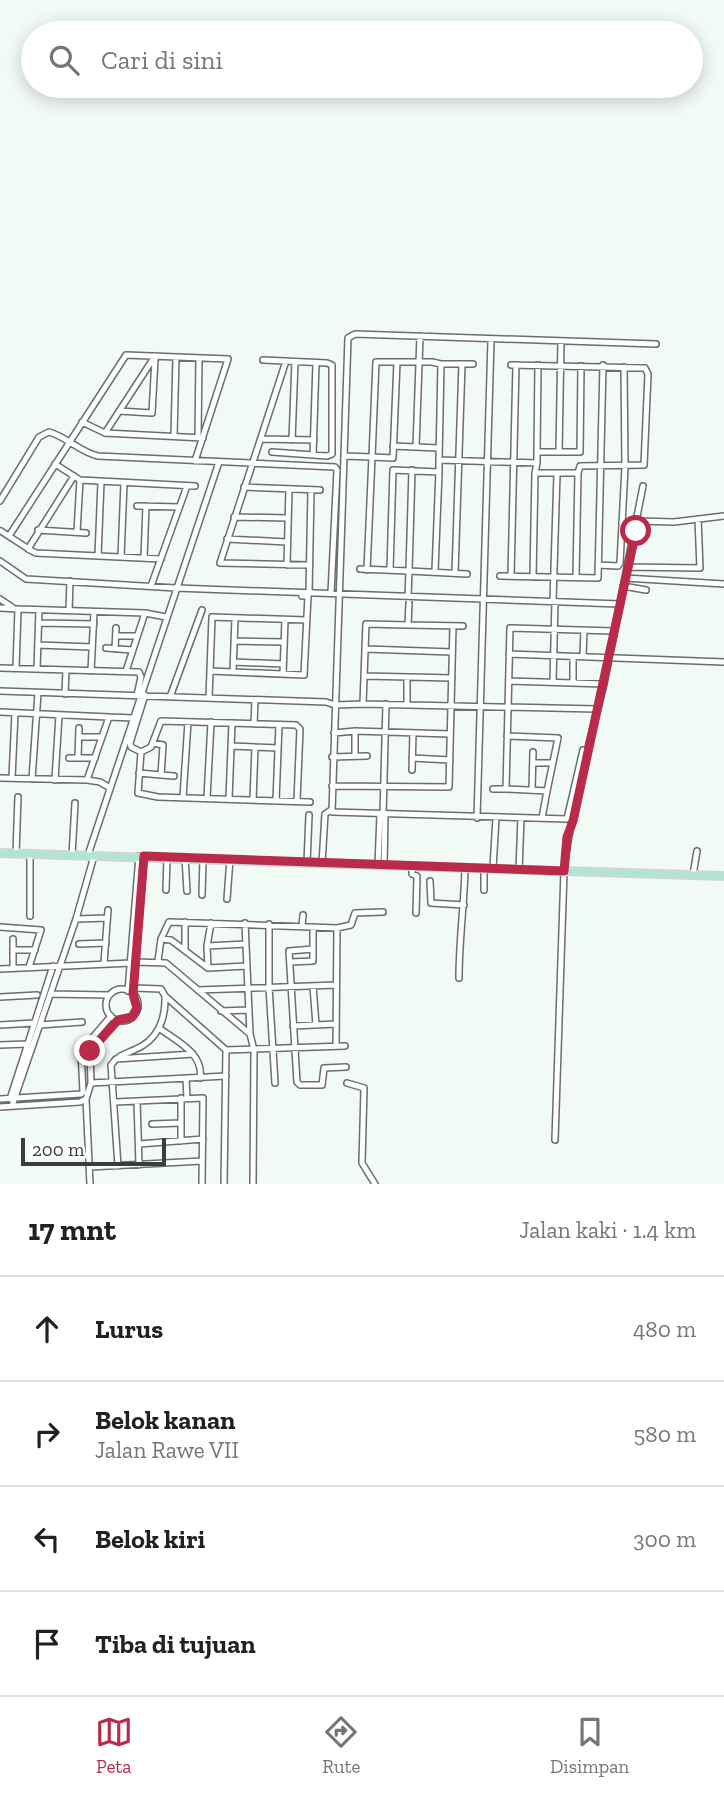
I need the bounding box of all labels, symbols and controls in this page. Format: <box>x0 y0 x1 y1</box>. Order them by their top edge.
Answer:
search box <box>21 21 703 98</box>
icon: search <box>45 41 83 79</box>
text: Cari di sini <box>101 44 223 76</box>
route start <box>620 515 651 546</box>
route end <box>74 1035 105 1066</box>
scale bar <box>21 1135 166 1167</box>
text: 200 m <box>32 1138 84 1161</box>
text: 17 mnt <box>28 1212 116 1248</box>
text: Jalan kaki · 1.4 km <box>519 1216 696 1244</box>
icon: ahead <box>28 1310 66 1348</box>
text: Lurus <box>95 1313 163 1345</box>
text: 480 m <box>633 1315 696 1343</box>
text: Belok kanan <box>95 1404 236 1436</box>
icon: right <box>28 1415 66 1453</box>
text: 580 m <box>634 1420 696 1448</box>
text: Jalan Rawe VII <box>95 1436 239 1464</box>
icon: left <box>28 1520 66 1558</box>
text: Belok kiri <box>95 1523 205 1555</box>
text: 300 m <box>633 1525 696 1553</box>
icon: arrive <box>28 1625 66 1663</box>
text: Tiba di tujuan <box>95 1628 256 1660</box>
tab: Peta <box>95 1713 133 1778</box>
tab: Rute <box>322 1713 361 1778</box>
tab: Disimpan <box>550 1713 629 1778</box>

